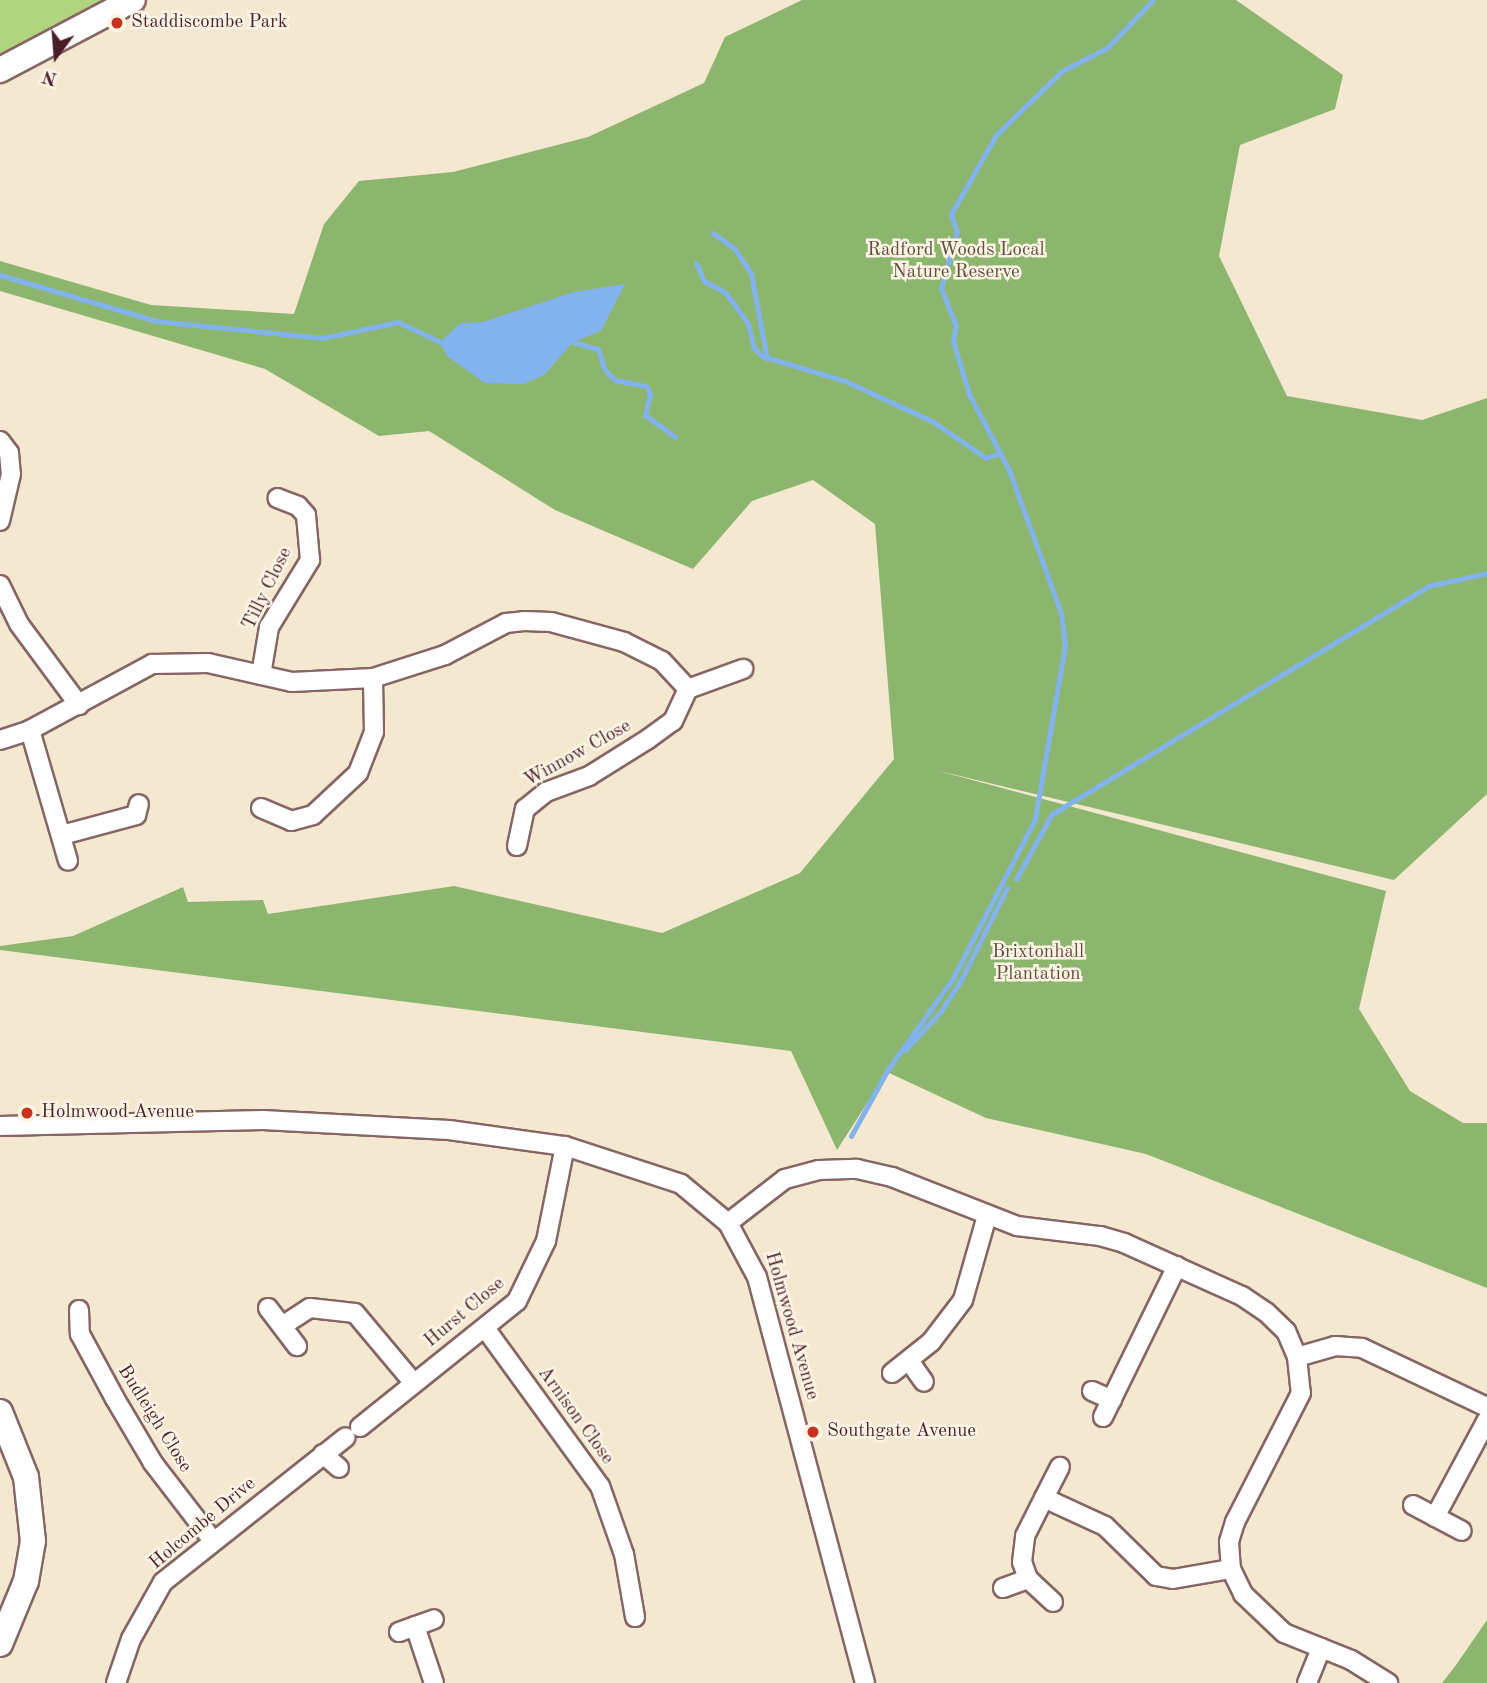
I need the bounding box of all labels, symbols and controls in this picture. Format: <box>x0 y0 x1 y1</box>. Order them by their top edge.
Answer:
place label: Staddiscombe Park <box>131 12 288 34</box>
marker: Staddiscombe Park <box>109 15 125 31</box>
north arrow <box>21 21 91 91</box>
text: N <box>40 66 60 88</box>
park label: Radford Woods Local Nature Reserve <box>867 240 1045 284</box>
street label: Tilly Close <box>238 544 298 634</box>
street label: Winnow Close <box>521 715 635 793</box>
park label: Brixtonhall Plantation <box>992 942 1084 986</box>
place label: Holmwood Avenue <box>41 1102 194 1124</box>
marker: Holmwood Avenue <box>19 1105 35 1121</box>
street label: Holmwood Avenue <box>759 1249 823 1403</box>
street label: Hurst Close <box>420 1273 510 1353</box>
street label: Budleigh Close <box>112 1361 196 1477</box>
street label: Arnison Close <box>532 1363 618 1469</box>
place label: Southgate Avenue <box>827 1421 976 1443</box>
marker: Southgate Avenue <box>805 1424 821 1440</box>
street label: Holcombe Drive <box>145 1473 261 1575</box>

